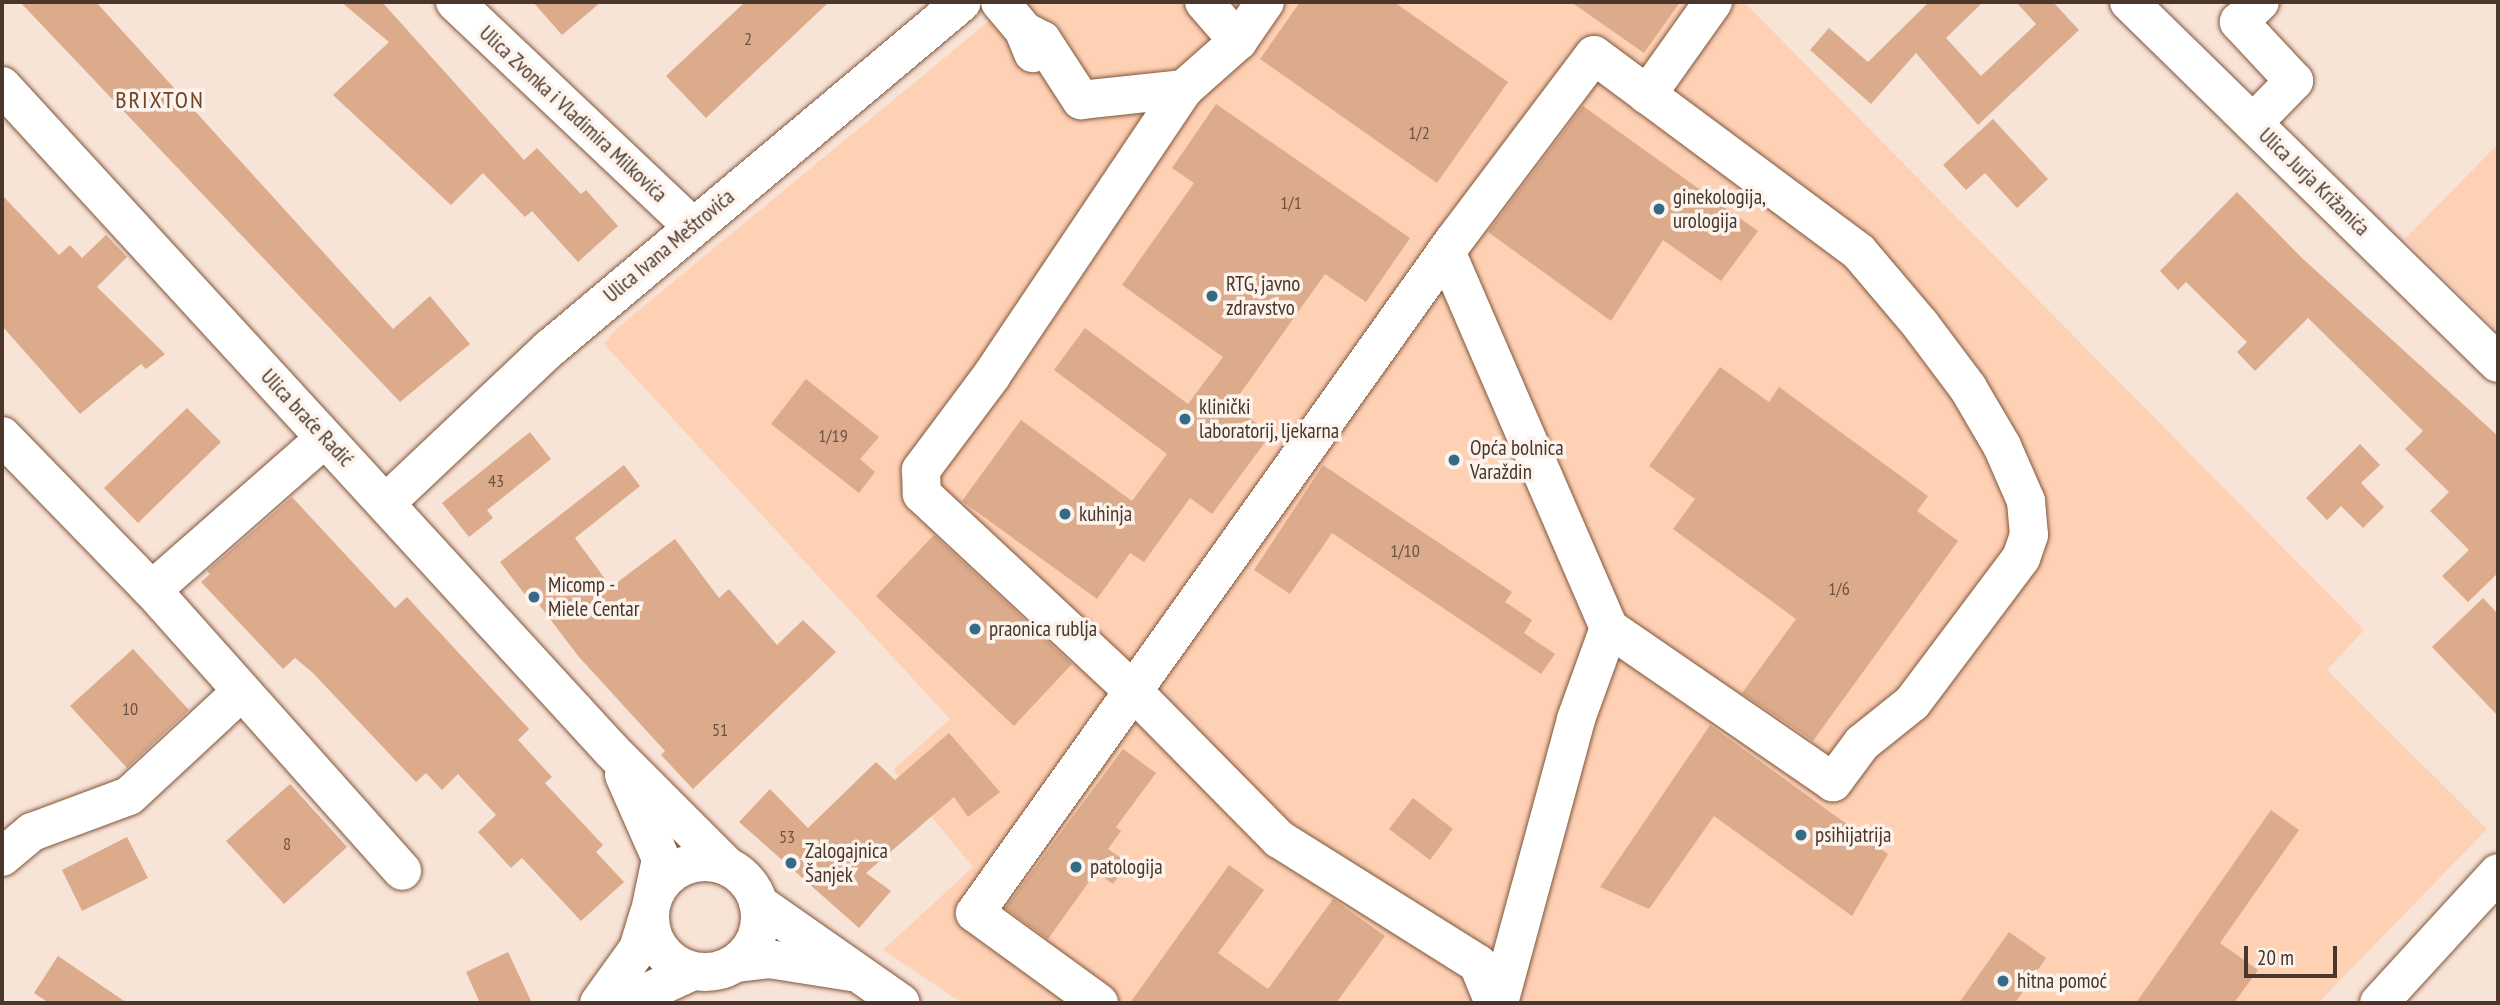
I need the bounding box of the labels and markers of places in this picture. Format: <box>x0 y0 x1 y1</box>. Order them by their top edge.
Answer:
place label: ginekologija, urologija <box>1673 184 1766 234</box>
marker: ginekologija, urologija <box>1651 201 1667 217</box>
place label: RTG, javno zdravstvo <box>1226 271 1302 321</box>
marker: RTG, javno zdravstvo <box>1204 288 1220 304</box>
place label: klinički laboratorij, ljekarna <box>1199 394 1340 444</box>
marker: klinički laboratorij, ljekarna <box>1177 411 1193 427</box>
place label: Opća bolnica Varaždin <box>1470 435 1564 485</box>
marker: Opća bolnica Varaždin <box>1444 450 1464 470</box>
place label: kuhinja <box>1079 501 1132 527</box>
marker: kuhinja <box>1057 506 1073 522</box>
place label: Micomp - Miele Centar <box>548 572 639 622</box>
marker: Micomp - Miele Centar <box>526 589 542 605</box>
place label: praonica rublja <box>989 616 1097 642</box>
marker: praonica rublja <box>967 621 983 637</box>
place label: psihijatrija <box>1815 822 1892 848</box>
marker: psihijatrija <box>1793 827 1809 843</box>
place label: Zalogajnica Šanjek <box>805 838 888 888</box>
place label: patologija <box>1090 854 1163 880</box>
marker: Zalogajnica Šanjek <box>783 855 799 871</box>
marker: patologija <box>1068 859 1084 875</box>
place label: hitna pomoć <box>2017 968 2107 994</box>
marker: hitna pomoć <box>1995 973 2011 989</box>

